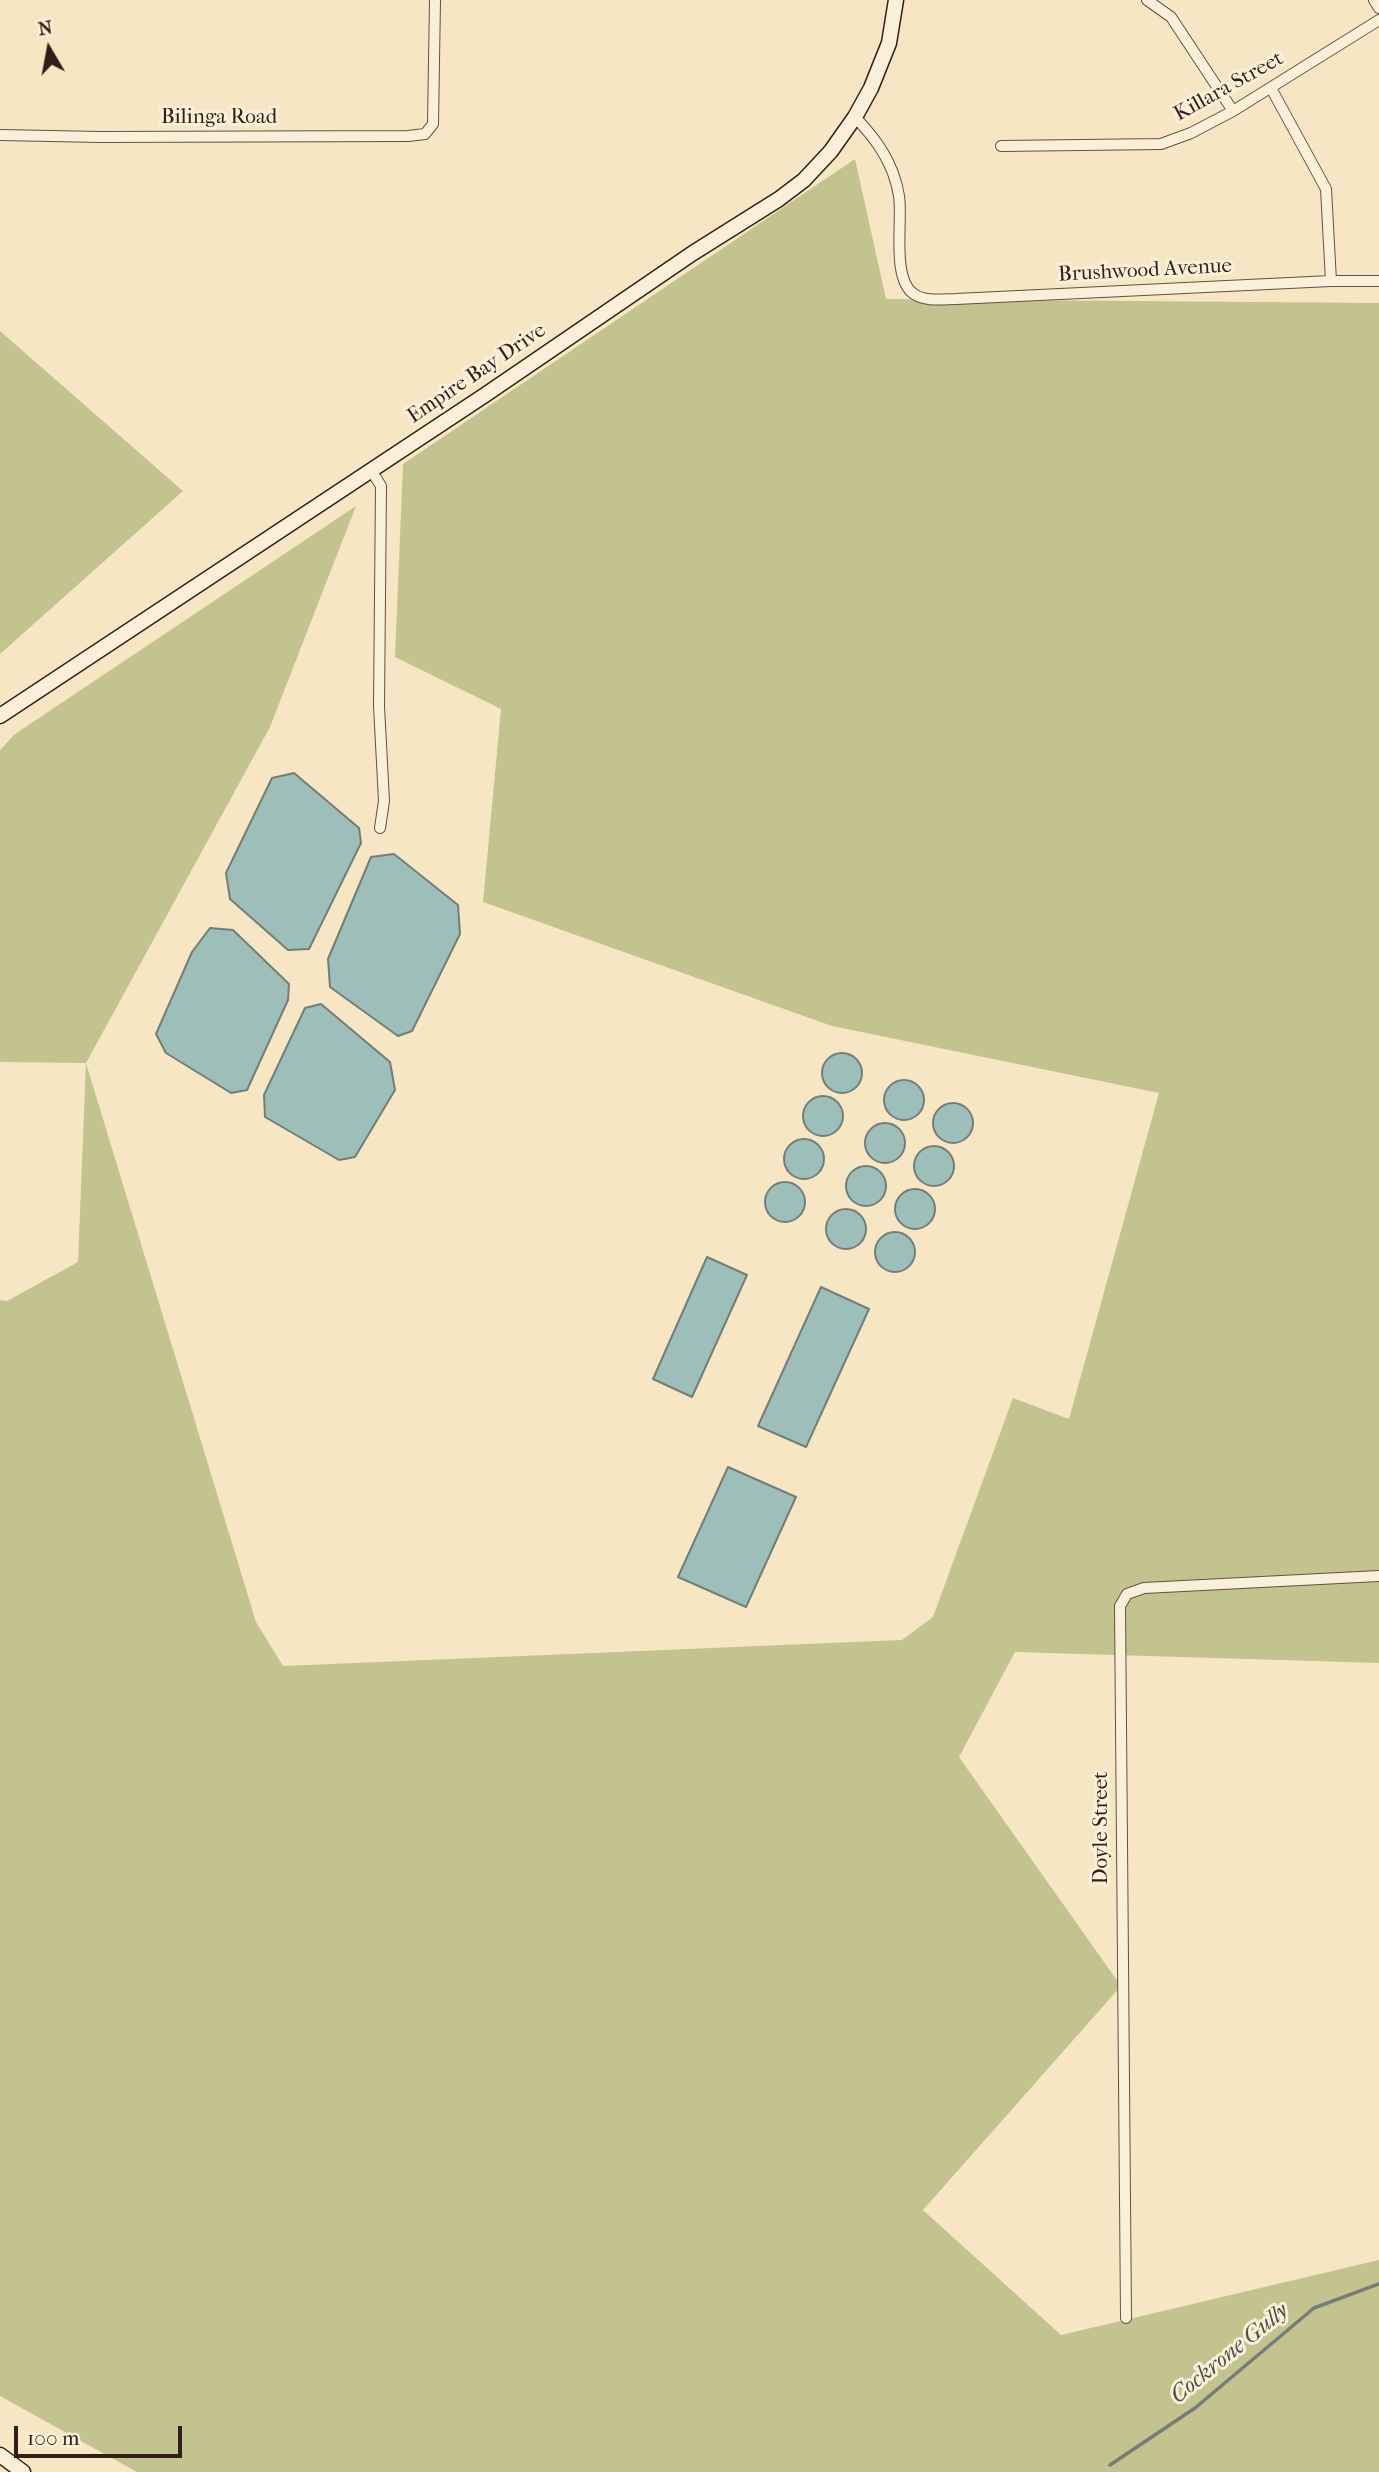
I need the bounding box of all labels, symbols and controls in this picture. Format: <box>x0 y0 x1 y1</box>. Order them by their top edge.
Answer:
north arrow <box>14 14 84 84</box>
text: N <box>36 16 54 40</box>
street label: Killara Street <box>1170 47 1288 127</box>
street label: Bilinga Road <box>161 105 277 131</box>
street label: Brushwood Avenue <box>1058 254 1232 288</box>
street label: Empire Bay Drive <box>403 318 551 430</box>
street label: Doyle Street <box>1089 1771 1115 1885</box>
water label: Cockrone Gully <box>1165 2298 1295 2410</box>
scale bar <box>18 2412 186 2456</box>
text: 100 m <box>27 2426 80 2450</box>

